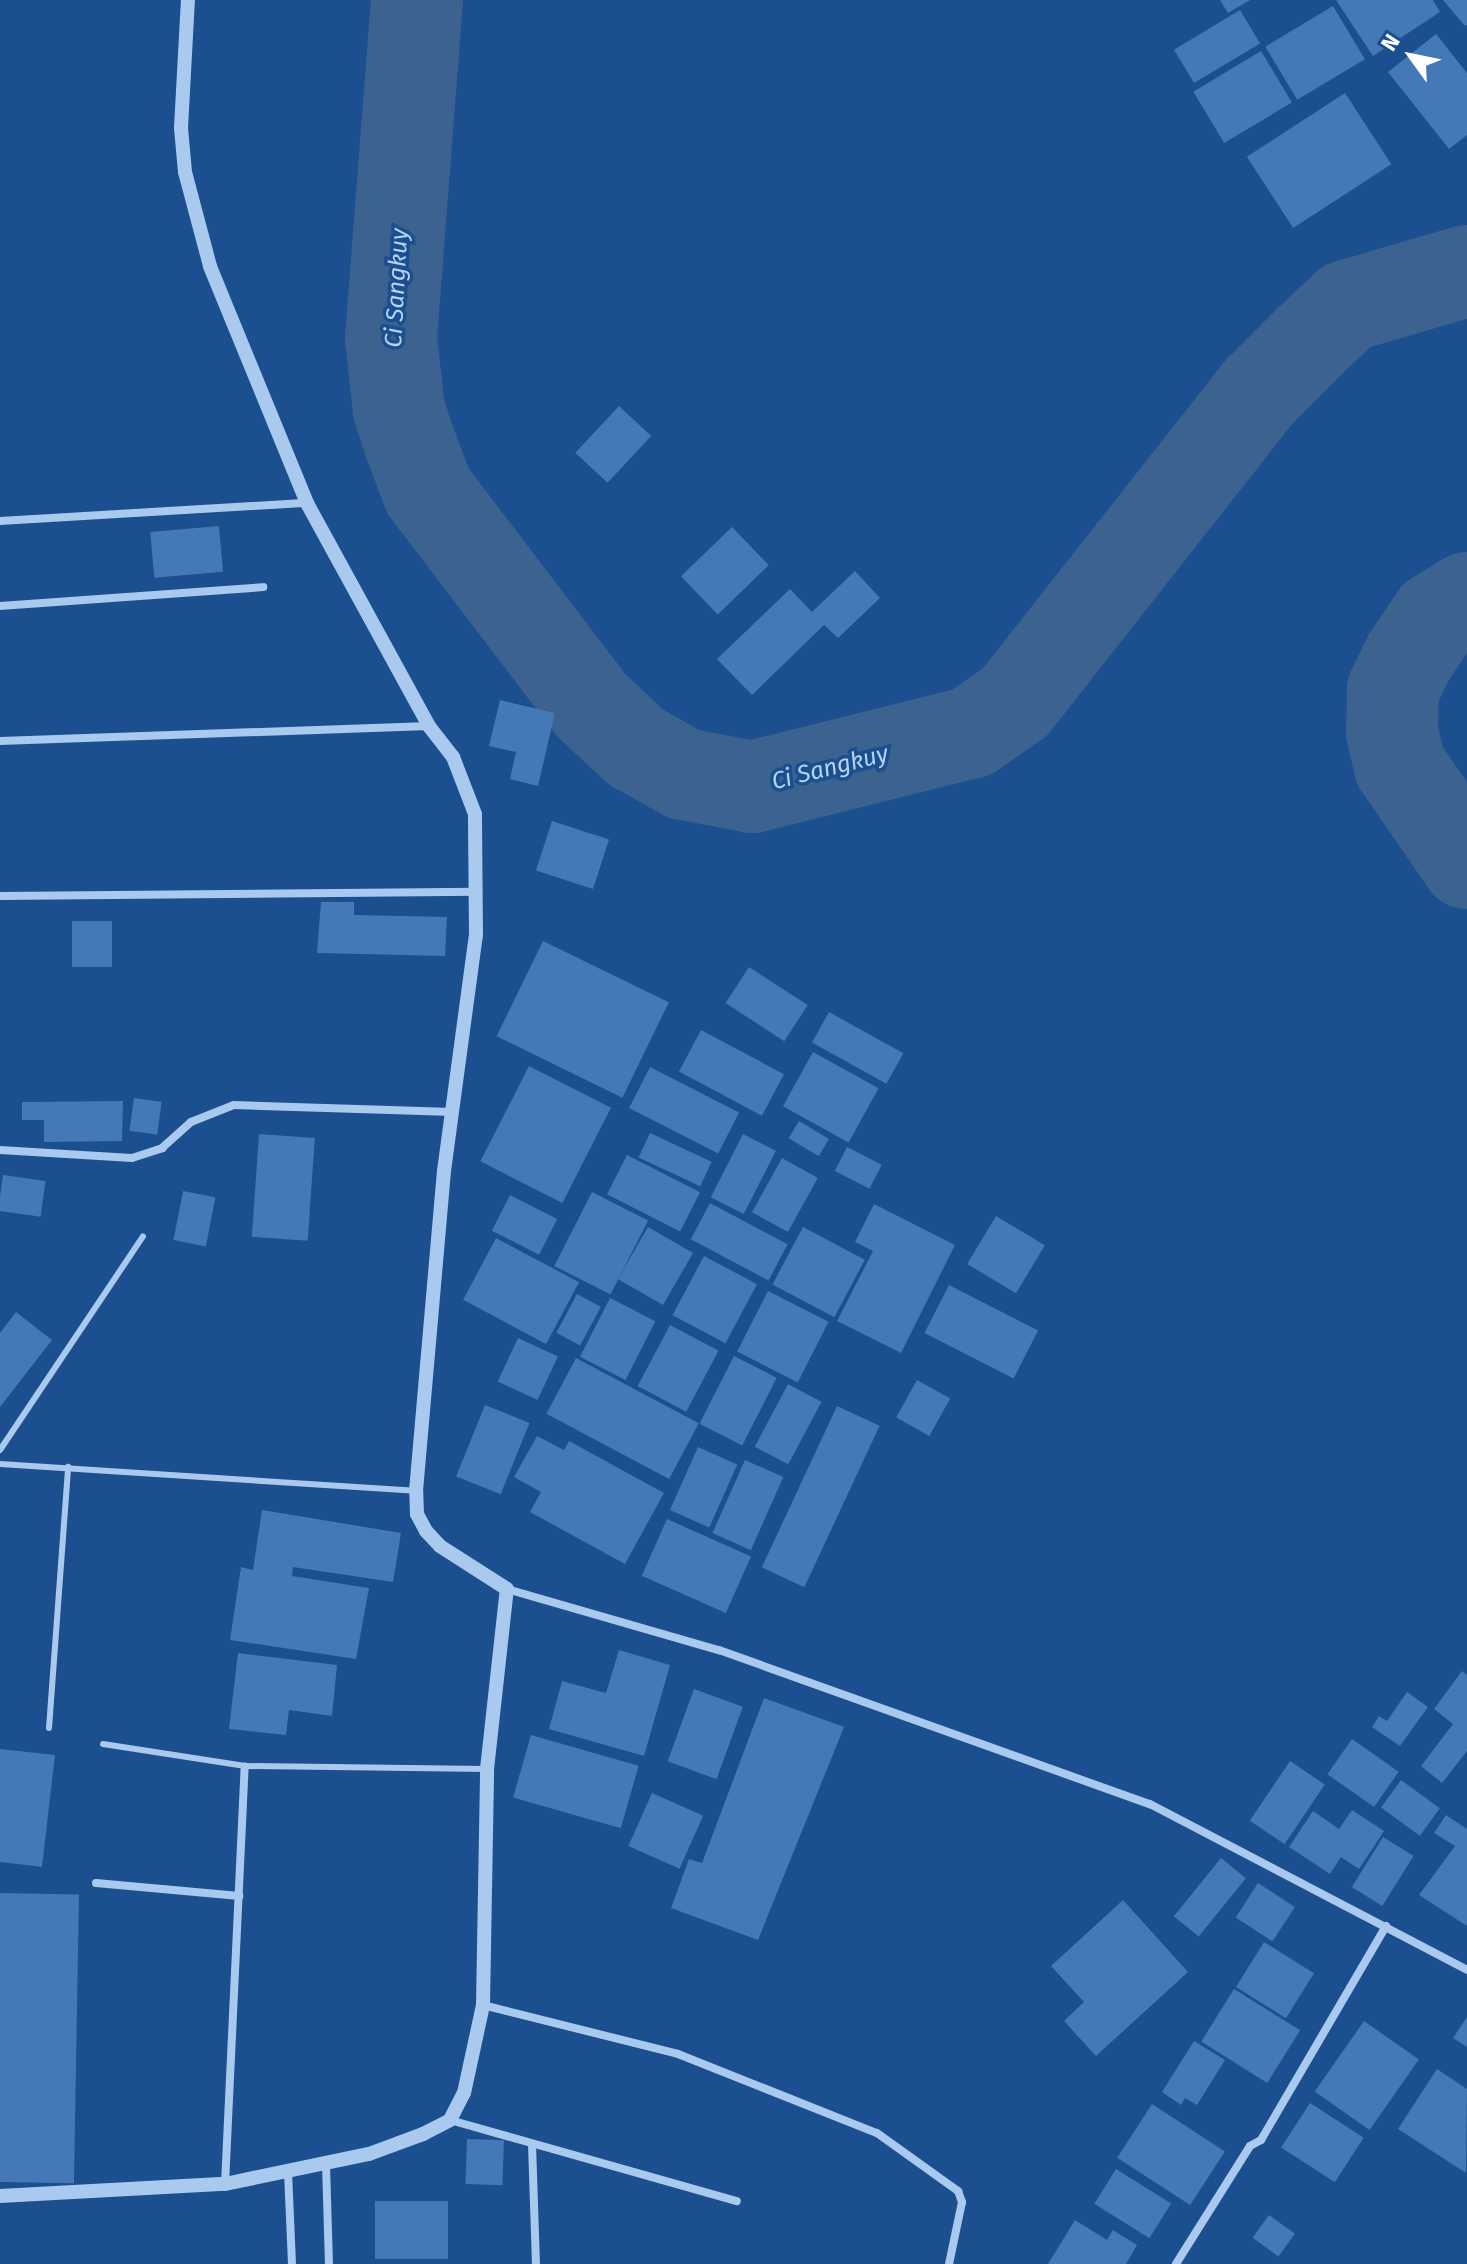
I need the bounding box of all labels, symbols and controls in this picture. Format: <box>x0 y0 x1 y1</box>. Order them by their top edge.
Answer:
north arrow <box>1371 16 1451 96</box>
text: N <box>1375 29 1406 56</box>
water label: Ci Sangkuy <box>379 228 415 348</box>
water label: Ci Sangkuy <box>769 740 891 796</box>

